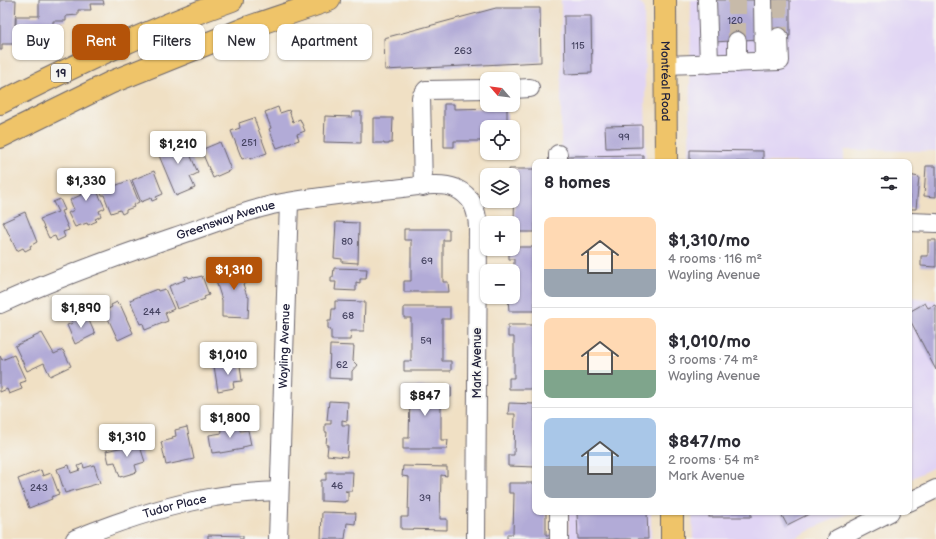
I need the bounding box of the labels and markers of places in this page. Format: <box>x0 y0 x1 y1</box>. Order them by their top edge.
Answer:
pin: $1,210 <box>145 131 211 165</box>
pin: $1,330 <box>53 168 119 202</box>
pin: $1,310 <box>201 257 267 291</box>
pin: $1,890 <box>48 295 114 329</box>
pin: $1,010 <box>195 342 261 376</box>
pin: $847 <box>401 383 449 417</box>
pin: $1,800 <box>197 405 263 439</box>
pin: $1,310 <box>94 424 160 458</box>

